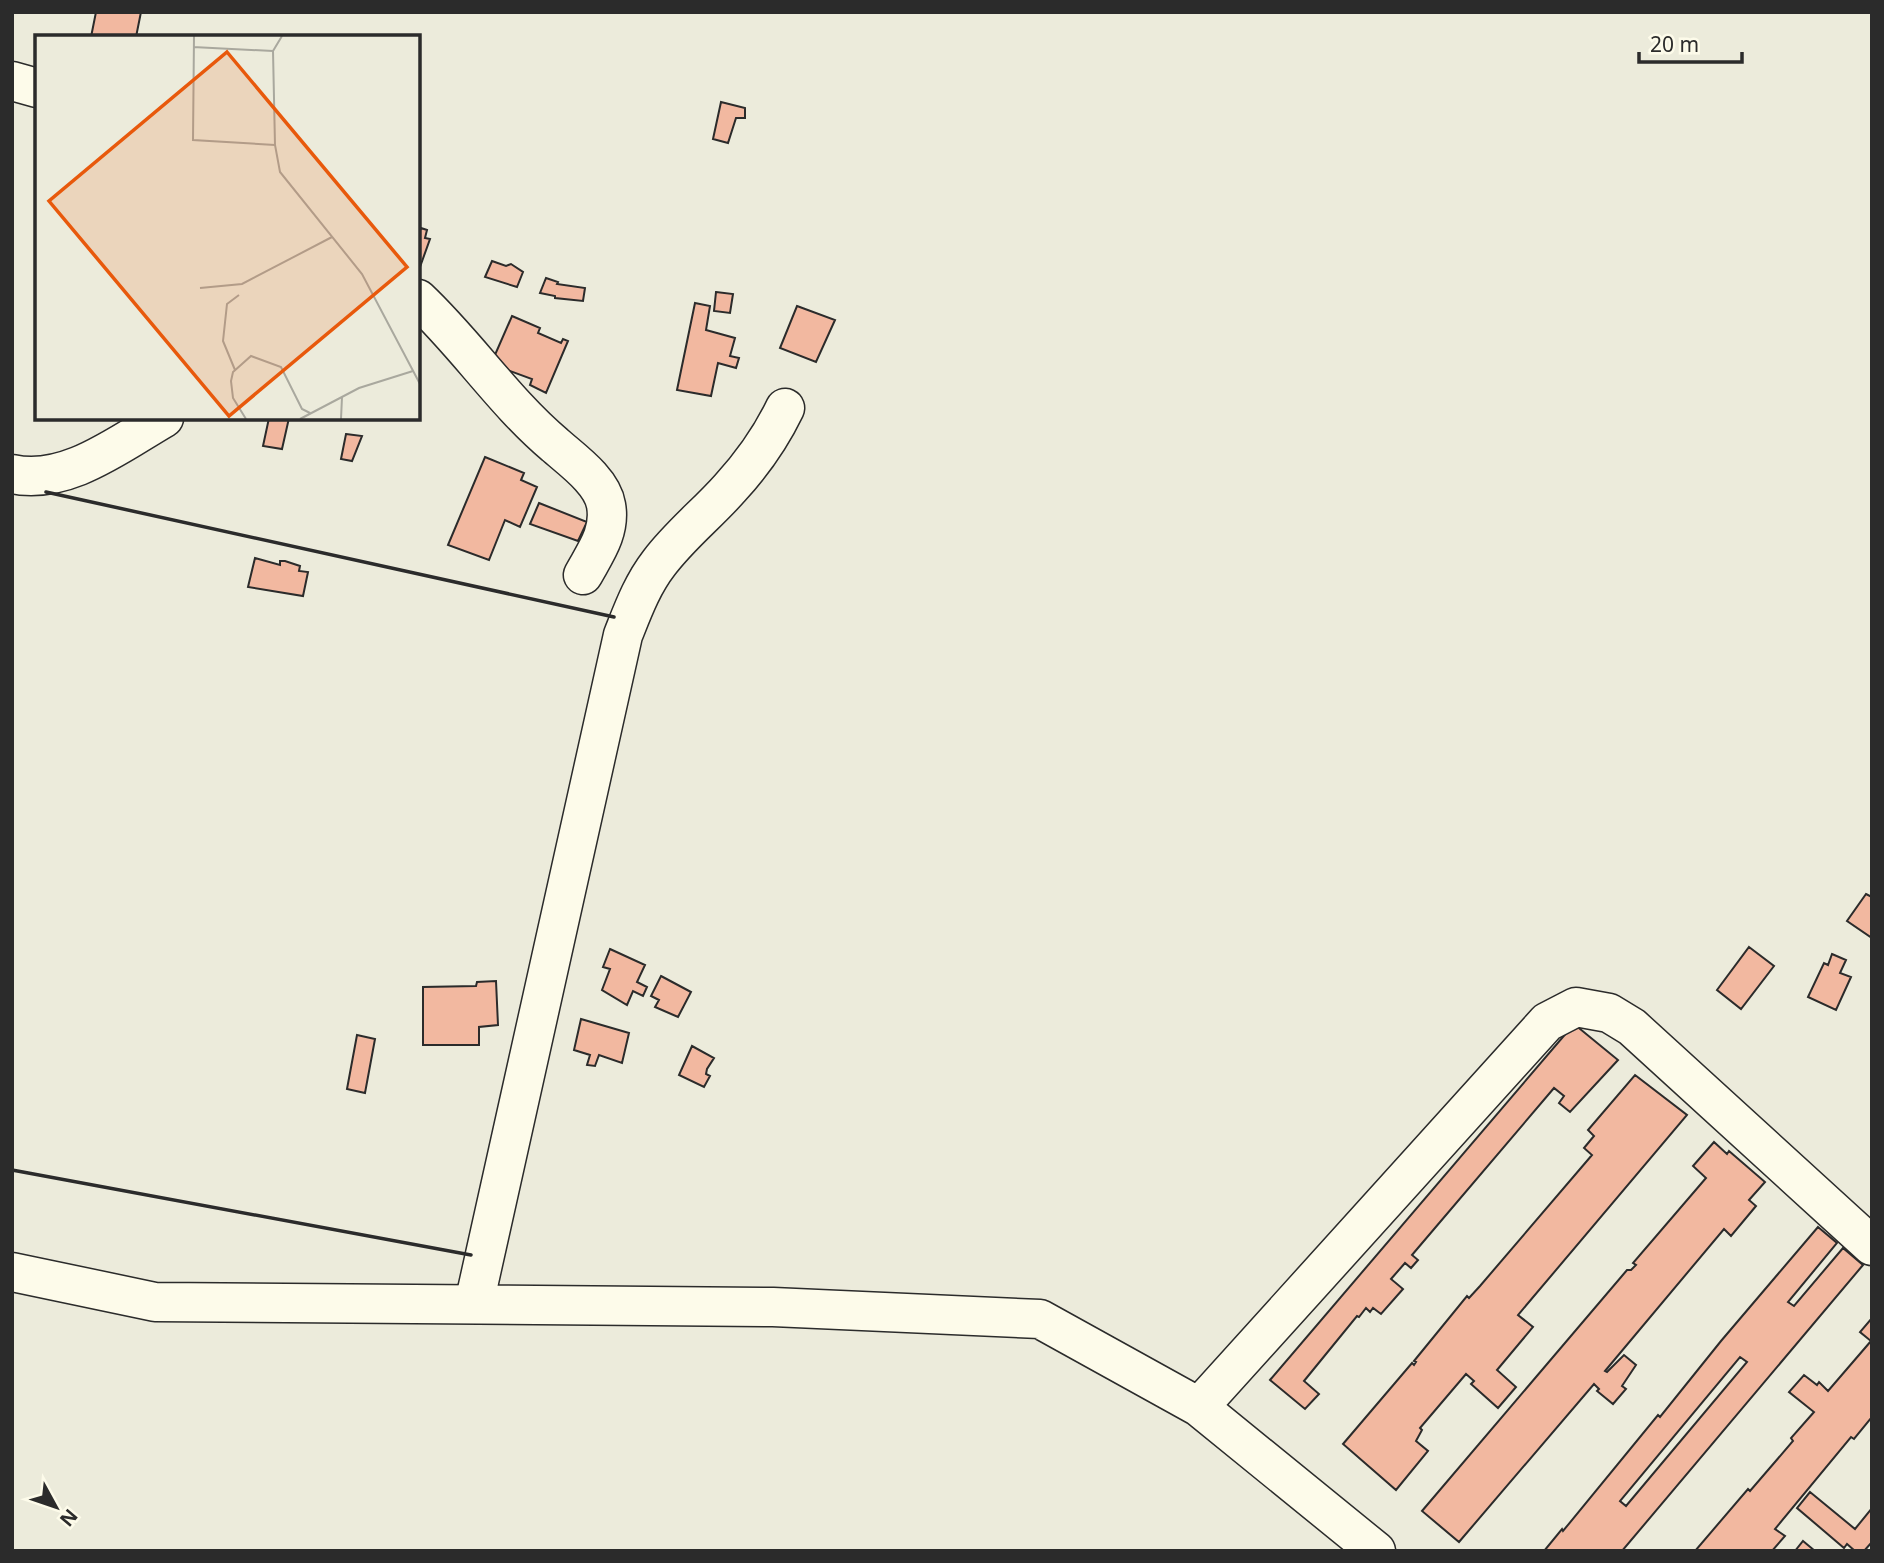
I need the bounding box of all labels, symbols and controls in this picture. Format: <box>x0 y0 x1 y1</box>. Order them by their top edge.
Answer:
scale bar <box>1639 21 1742 65</box>
text: 20 m <box>1650 30 1699 58</box>
inset map <box>35 35 420 420</box>
north arrow <box>21 1472 91 1542</box>
text: N <box>54 1504 84 1532</box>

